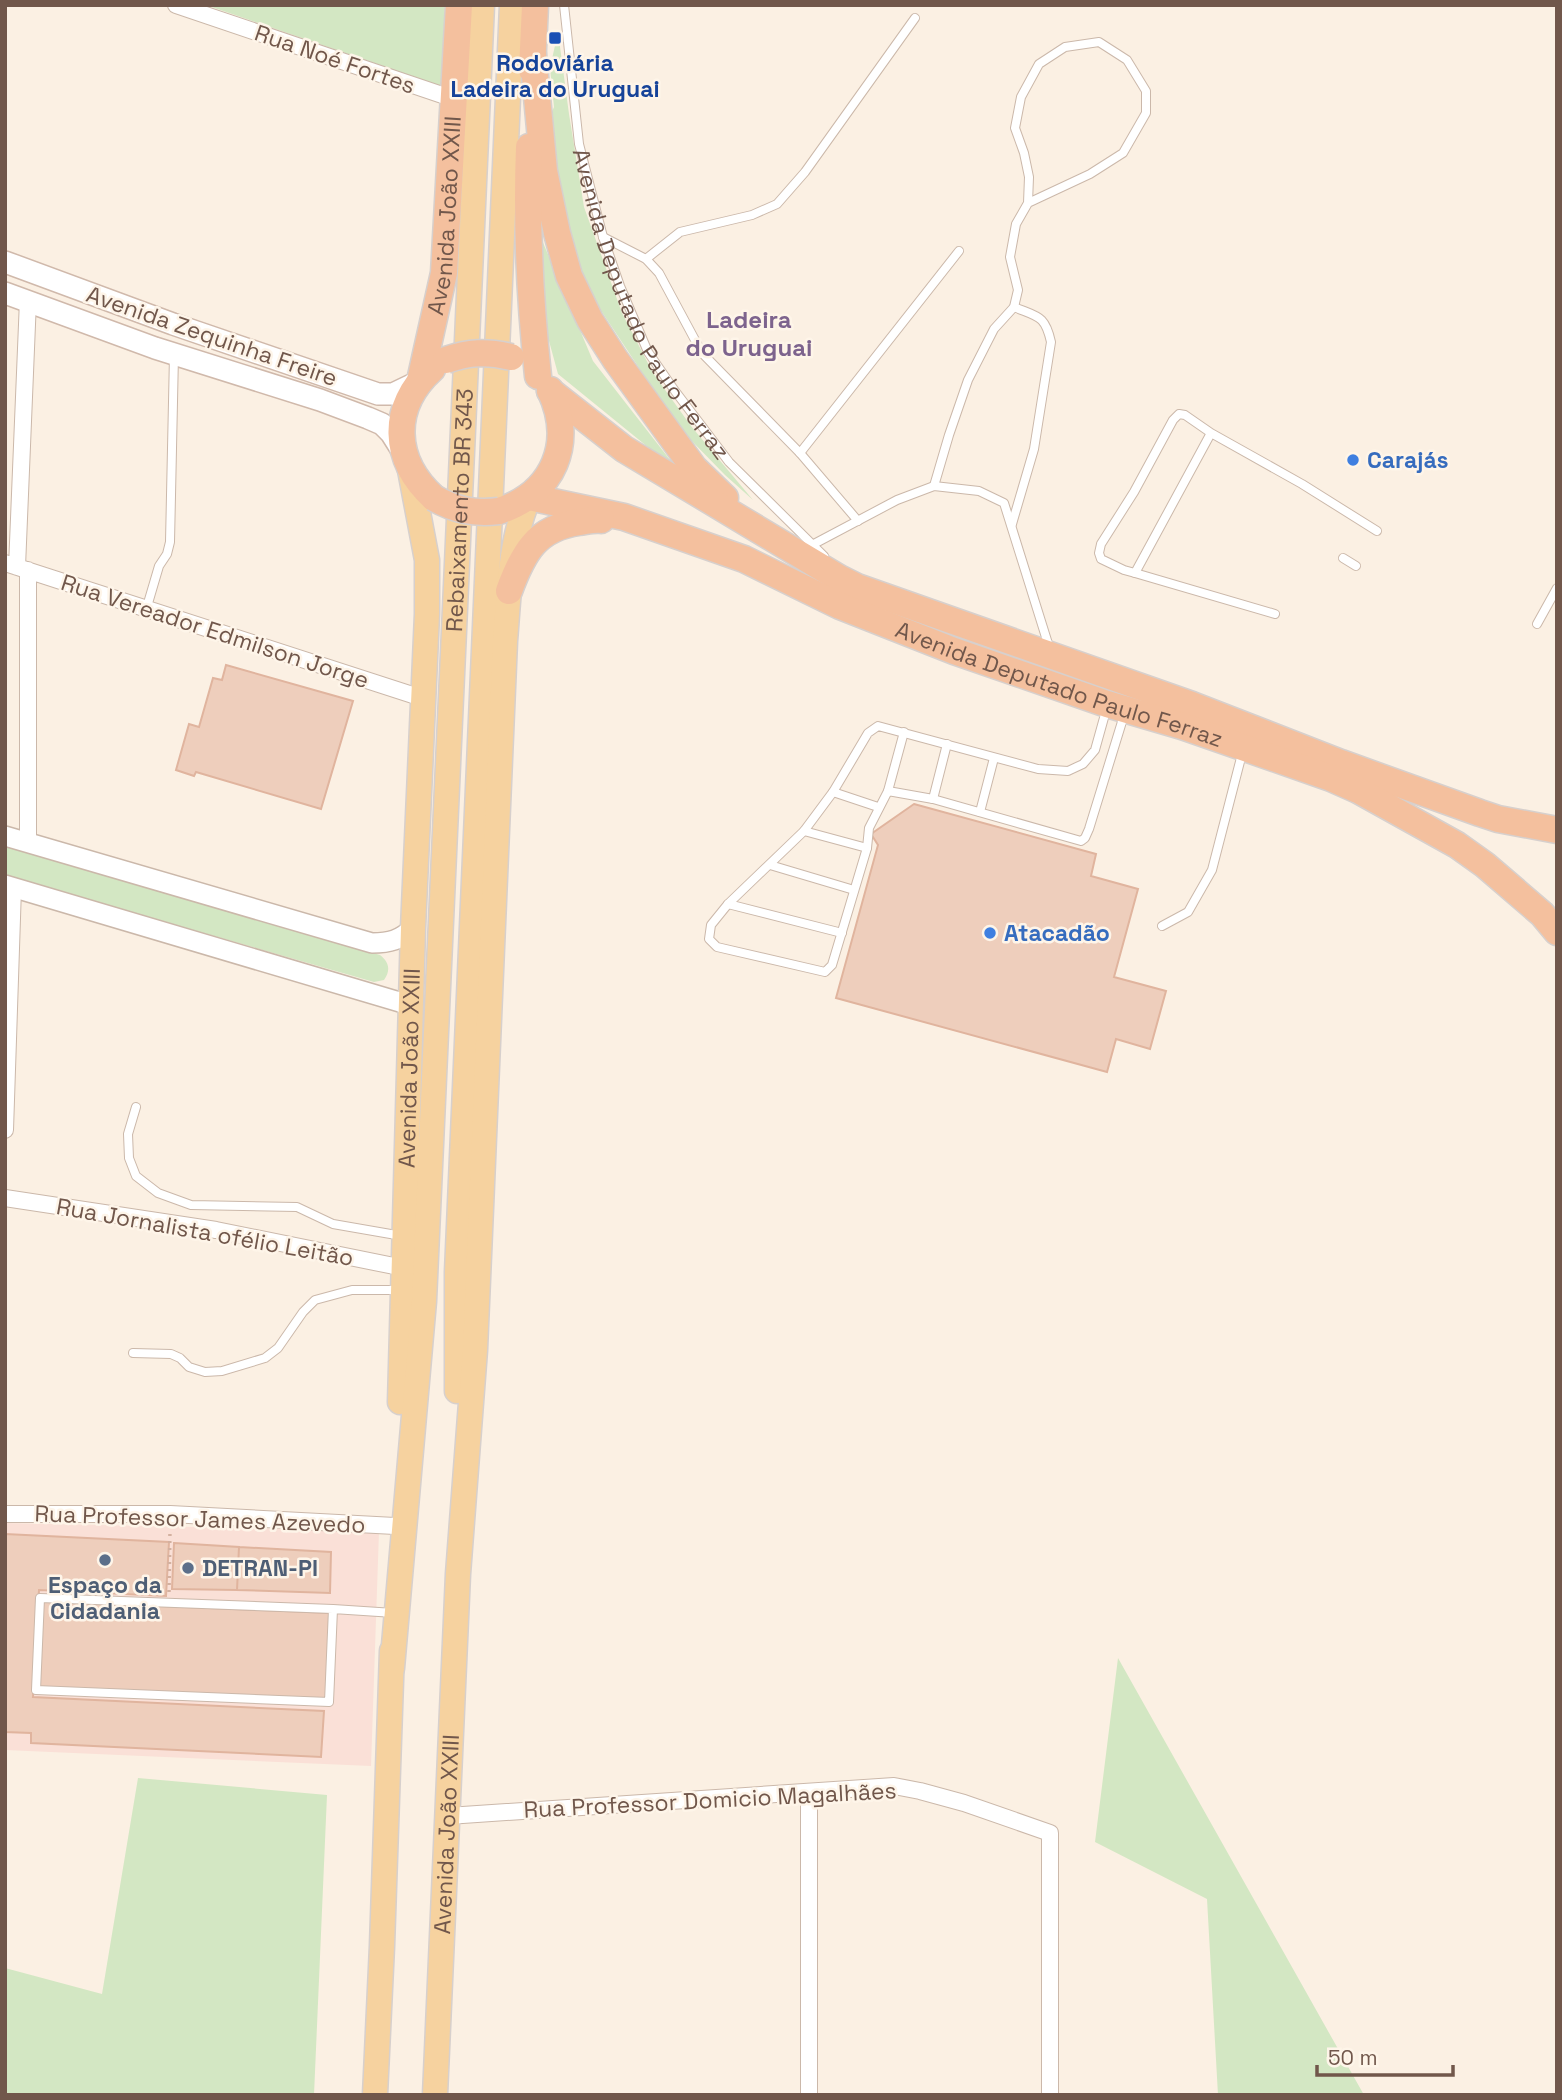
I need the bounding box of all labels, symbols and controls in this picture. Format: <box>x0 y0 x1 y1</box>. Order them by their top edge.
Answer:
street label: Rua Noé Fortes <box>251 18 419 100</box>
marker: Rodoviária Ladeira do Uruguai <box>547 30 563 46</box>
place label: Rodoviária Ladeira do Uruguai <box>450 48 660 104</box>
street label: Avenida João XXIII <box>420 115 468 318</box>
street label: Avenida Deputado Paulo Ferraz <box>566 145 737 465</box>
street label: Avenida Zequinha Freire <box>83 279 341 393</box>
district label: Ladeira do Uruguai <box>686 304 812 363</box>
street label: Rebaixamento BR 343 <box>439 388 480 633</box>
place label: Carajás <box>1367 445 1449 475</box>
marker: Carajás <box>1345 452 1361 468</box>
street label: Rua Vereador Edmilson Jorge <box>57 567 373 695</box>
street label: Avenida Deputado Paulo Ferraz <box>891 614 1227 754</box>
place label: Atacadão <box>1004 918 1110 948</box>
marker: Atacadão <box>982 925 998 941</box>
street label: Avenida João XXIII <box>391 968 427 1168</box>
street label: Rua Jornalista ofélio Leitão <box>54 1191 356 1273</box>
street label: Rua Professor James Azevedo <box>34 1498 366 1540</box>
marker: Espaço da Cidadania <box>97 1552 113 1568</box>
place label: DETRAN-PI <box>202 1553 318 1583</box>
marker: DETRAN-PI <box>180 1560 196 1576</box>
place label: Espaço da Cidadania <box>48 1570 162 1626</box>
street label: Avenida João XXIII <box>427 1734 466 1935</box>
street label: Rua Professor Domicio Magalhães <box>523 1775 897 1825</box>
scale bar <box>1317 2034 1454 2078</box>
text: 50 m <box>1328 2044 1378 2071</box>

